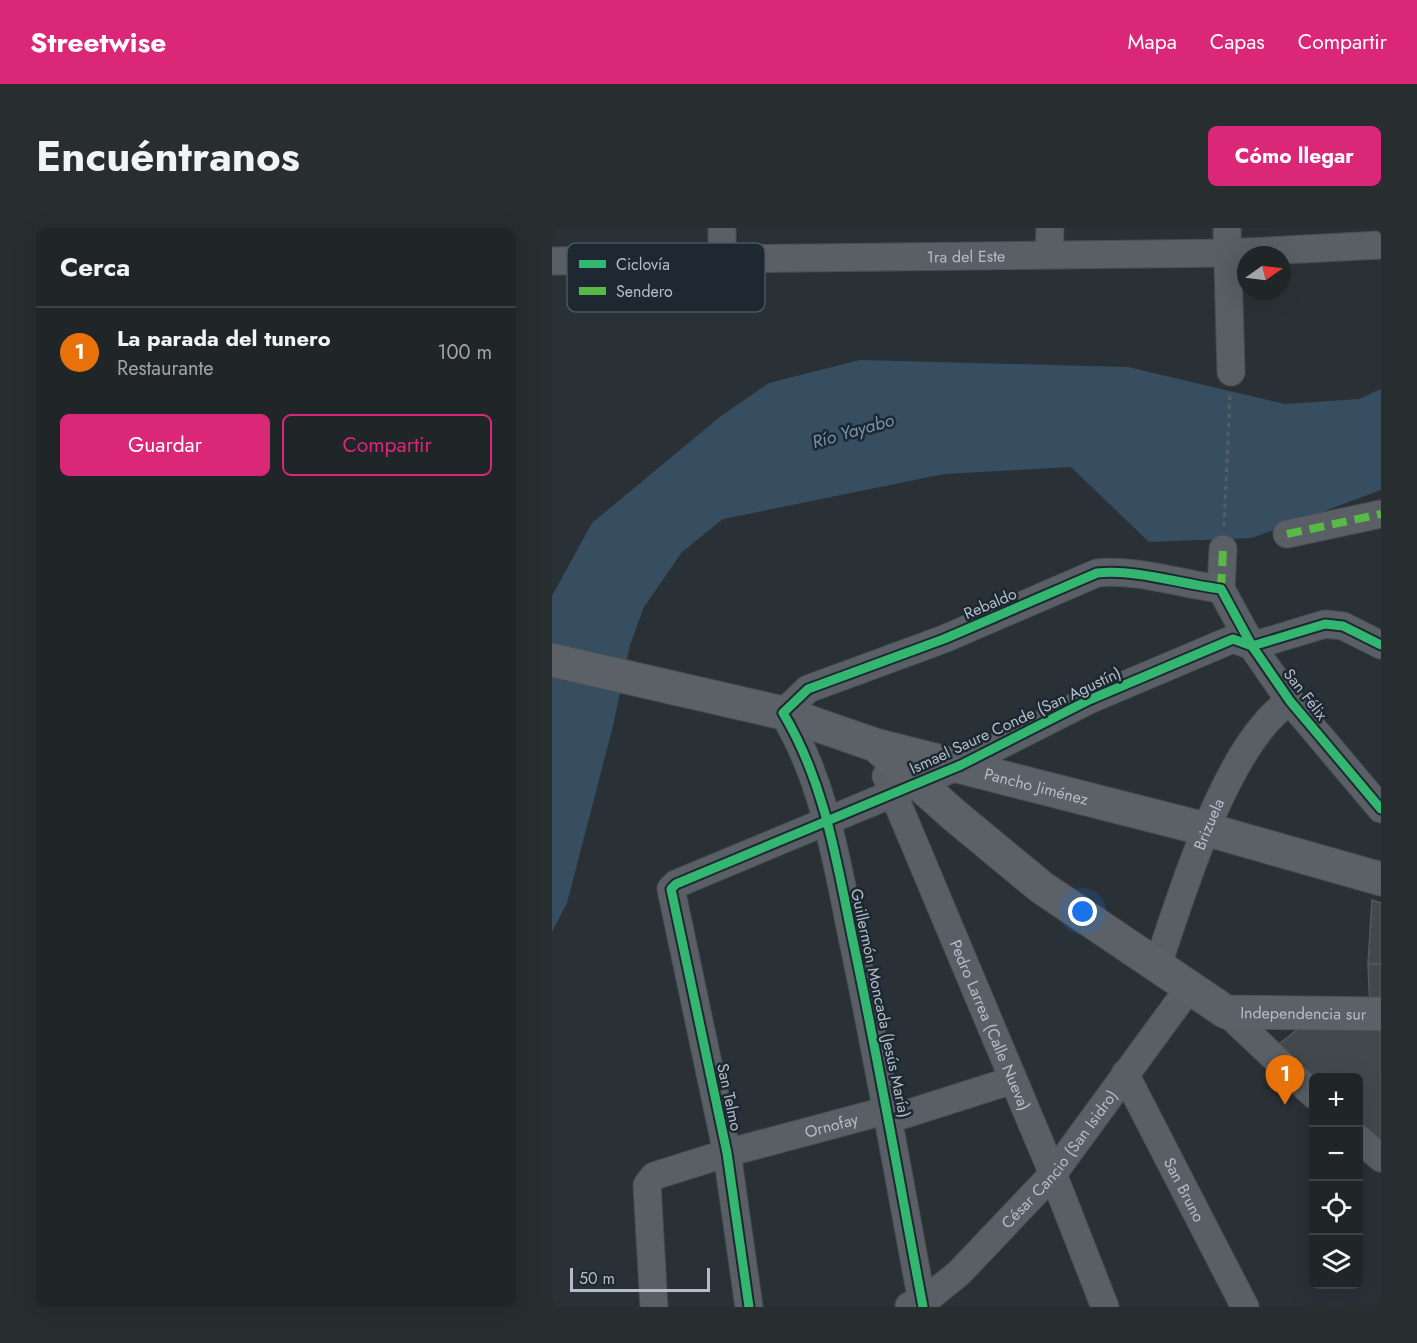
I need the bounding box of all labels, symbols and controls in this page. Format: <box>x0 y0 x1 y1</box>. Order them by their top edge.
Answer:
text: Streetwise <box>30 22 166 63</box>
text: Mapa <box>1128 27 1177 57</box>
text: Capas <box>1210 27 1265 57</box>
text: Compartir <box>1298 27 1387 57</box>
text: Encuéntranos <box>36 126 300 187</box>
button: Cómo llegar <box>1208 126 1381 186</box>
legend <box>567 243 765 312</box>
street label: 1ra del Este <box>927 245 1005 269</box>
north arrow <box>1237 246 1291 300</box>
text: Cerca <box>60 248 130 286</box>
text: Ciclovía <box>616 253 670 276</box>
text: Sendero <box>616 280 673 303</box>
text: La parada del tunero <box>117 322 331 354</box>
text: 1 <box>74 338 85 367</box>
text: 100 m <box>437 338 492 367</box>
text: Restaurante <box>117 354 214 383</box>
water label: Río Yayabo <box>809 407 898 455</box>
button: Guardar <box>60 414 270 476</box>
button: Compartir <box>282 414 492 476</box>
street label: Rebaldo <box>960 582 1020 625</box>
street label: Ismael Saure Conde (San Agustín) <box>906 661 1125 780</box>
street label: San Félix <box>1278 664 1333 725</box>
street label: Pancho Jiménez <box>982 762 1091 811</box>
street label: Brizuela <box>1188 795 1230 853</box>
street label: Guillermón Moncada (Jesús María) <box>845 886 916 1120</box>
your location <box>1068 897 1097 926</box>
street label: Pedro Larrea (Calle Nueva) <box>944 936 1036 1114</box>
street label: Independencia sur <box>1240 1001 1367 1026</box>
pin: 1 <box>1266 1056 1304 1105</box>
street label: San Telmo <box>711 1061 748 1133</box>
map controls <box>1309 1073 1363 1289</box>
button: + <box>1309 1073 1363 1127</box>
street label: César Cancio (San Isidro) <box>996 1085 1123 1234</box>
street label: Ornofay <box>802 1107 862 1144</box>
button: − <box>1309 1127 1363 1181</box>
street label: San Bruno <box>1158 1154 1210 1226</box>
button: locate <box>1309 1181 1363 1235</box>
button: layers <box>1309 1235 1363 1289</box>
scale bar <box>570 1265 710 1292</box>
text: 50 m <box>579 1267 615 1290</box>

